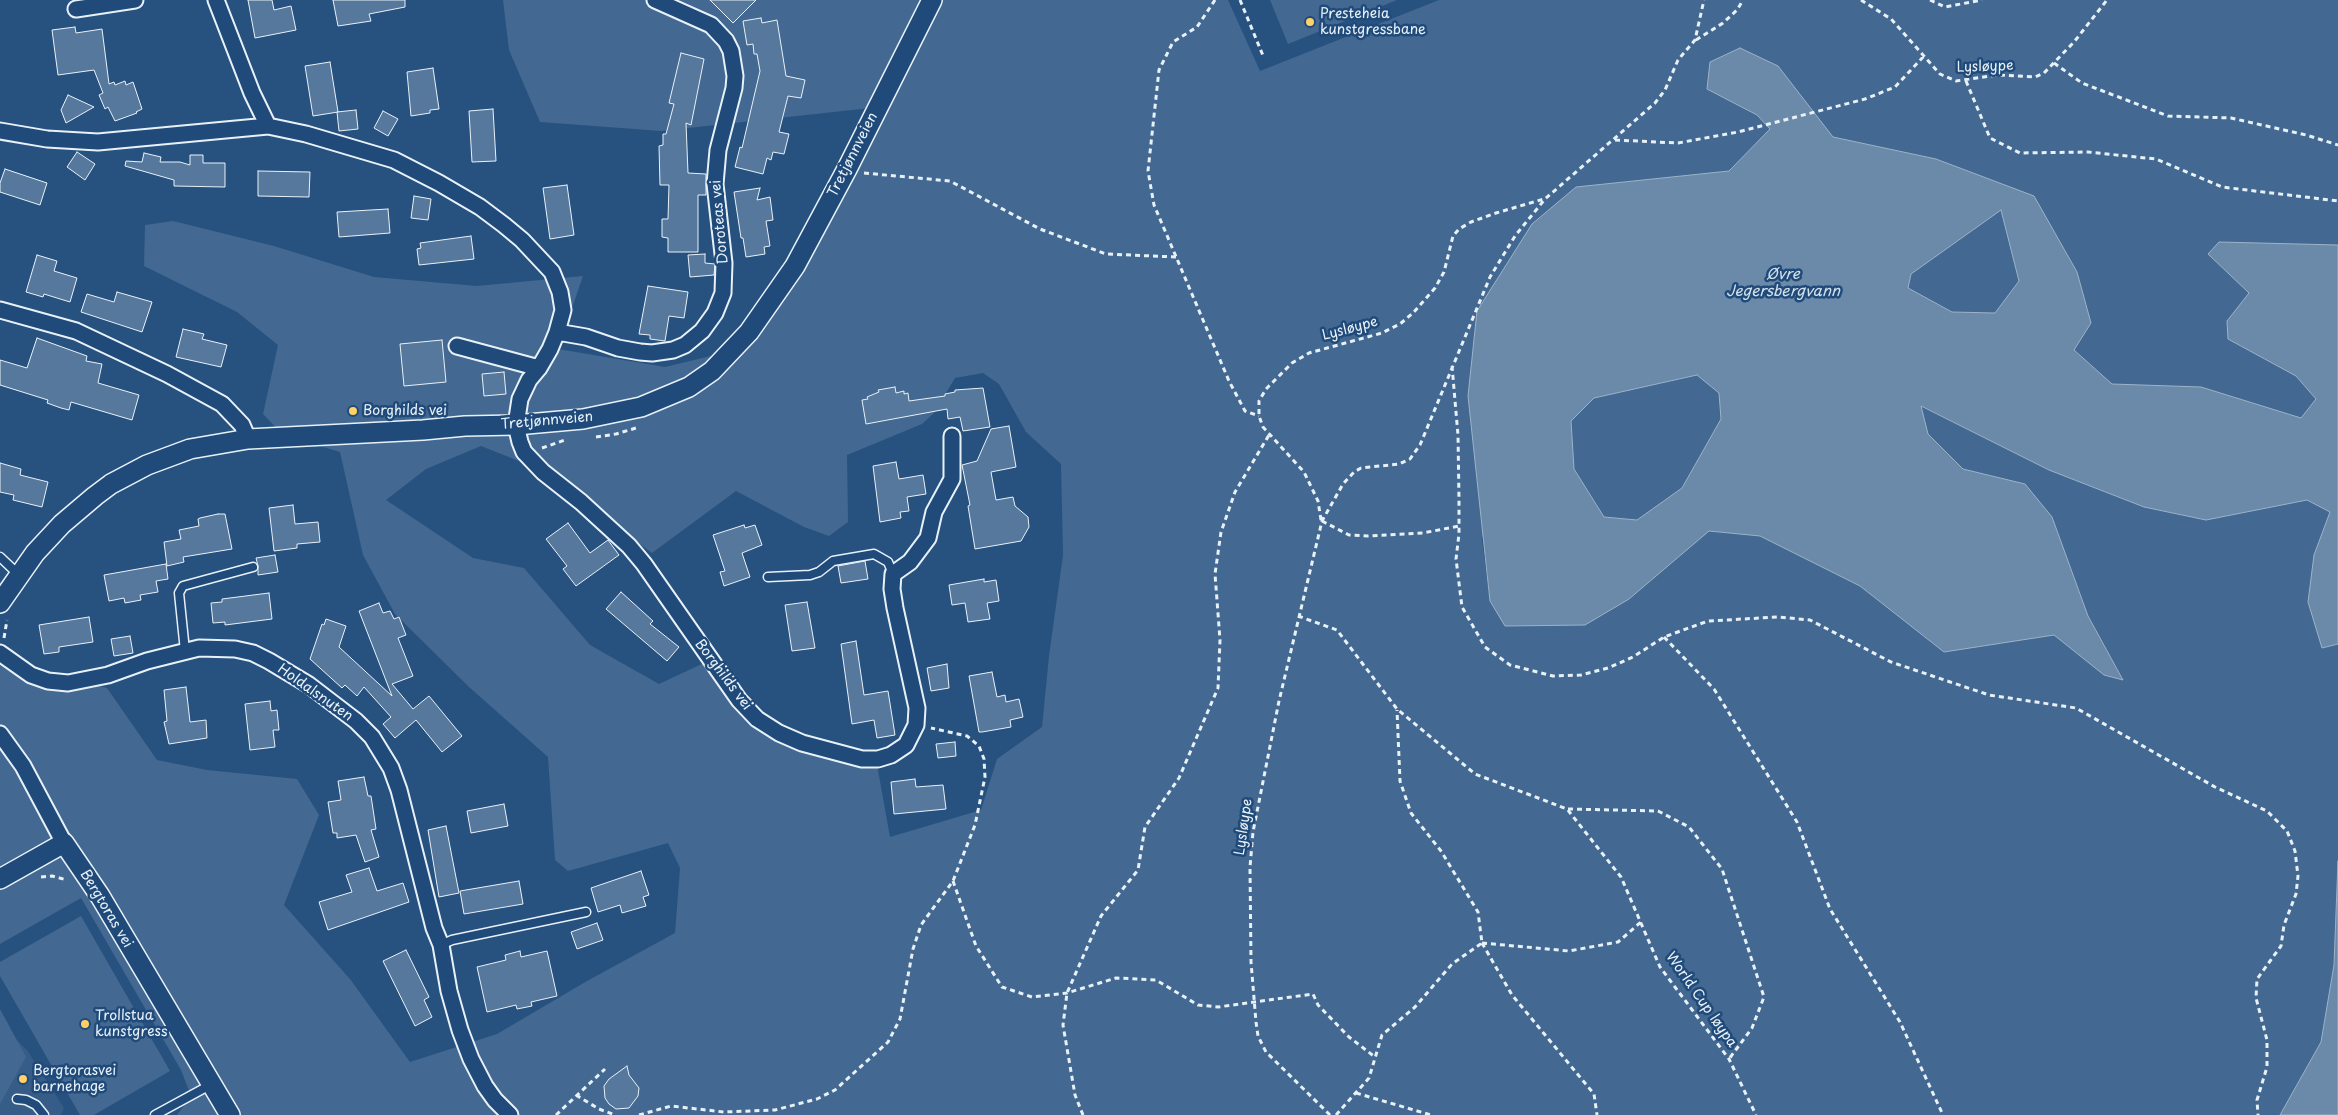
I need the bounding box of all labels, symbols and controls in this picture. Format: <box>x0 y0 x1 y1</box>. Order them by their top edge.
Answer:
place label: Presteheia kunstgressbane <box>1320 6 1426 38</box>
marker: Presteheia kunstgressbane <box>1304 16 1316 28</box>
street label: Lysløype <box>1956 58 2014 76</box>
street label: Tretjønnveien <box>824 110 882 200</box>
street label: Doroteas vei <box>708 179 732 265</box>
water label: Øvre Jegersbergvann <box>1726 266 1840 301</box>
street label: Lysløype <box>1320 314 1380 344</box>
place label: Borghilds vei <box>363 403 447 419</box>
marker: Borghilds vei <box>347 405 359 417</box>
street label: Tretjønnveien <box>500 409 594 433</box>
street label: Borghilds vei <box>691 636 755 714</box>
street label: Holdalsnuten <box>274 661 356 725</box>
street label: Lysløype <box>1232 798 1256 856</box>
street label: Bergtoras vei <box>76 867 136 951</box>
street label: World Cup løypa <box>1662 949 1740 1051</box>
place label: Trollstua kunstgress <box>95 1008 168 1040</box>
marker: Trollstua kunstgress <box>79 1018 91 1030</box>
place label: Bergtorasvei barnehage <box>33 1063 116 1096</box>
marker: Bergtorasvei barnehage <box>17 1073 29 1085</box>

